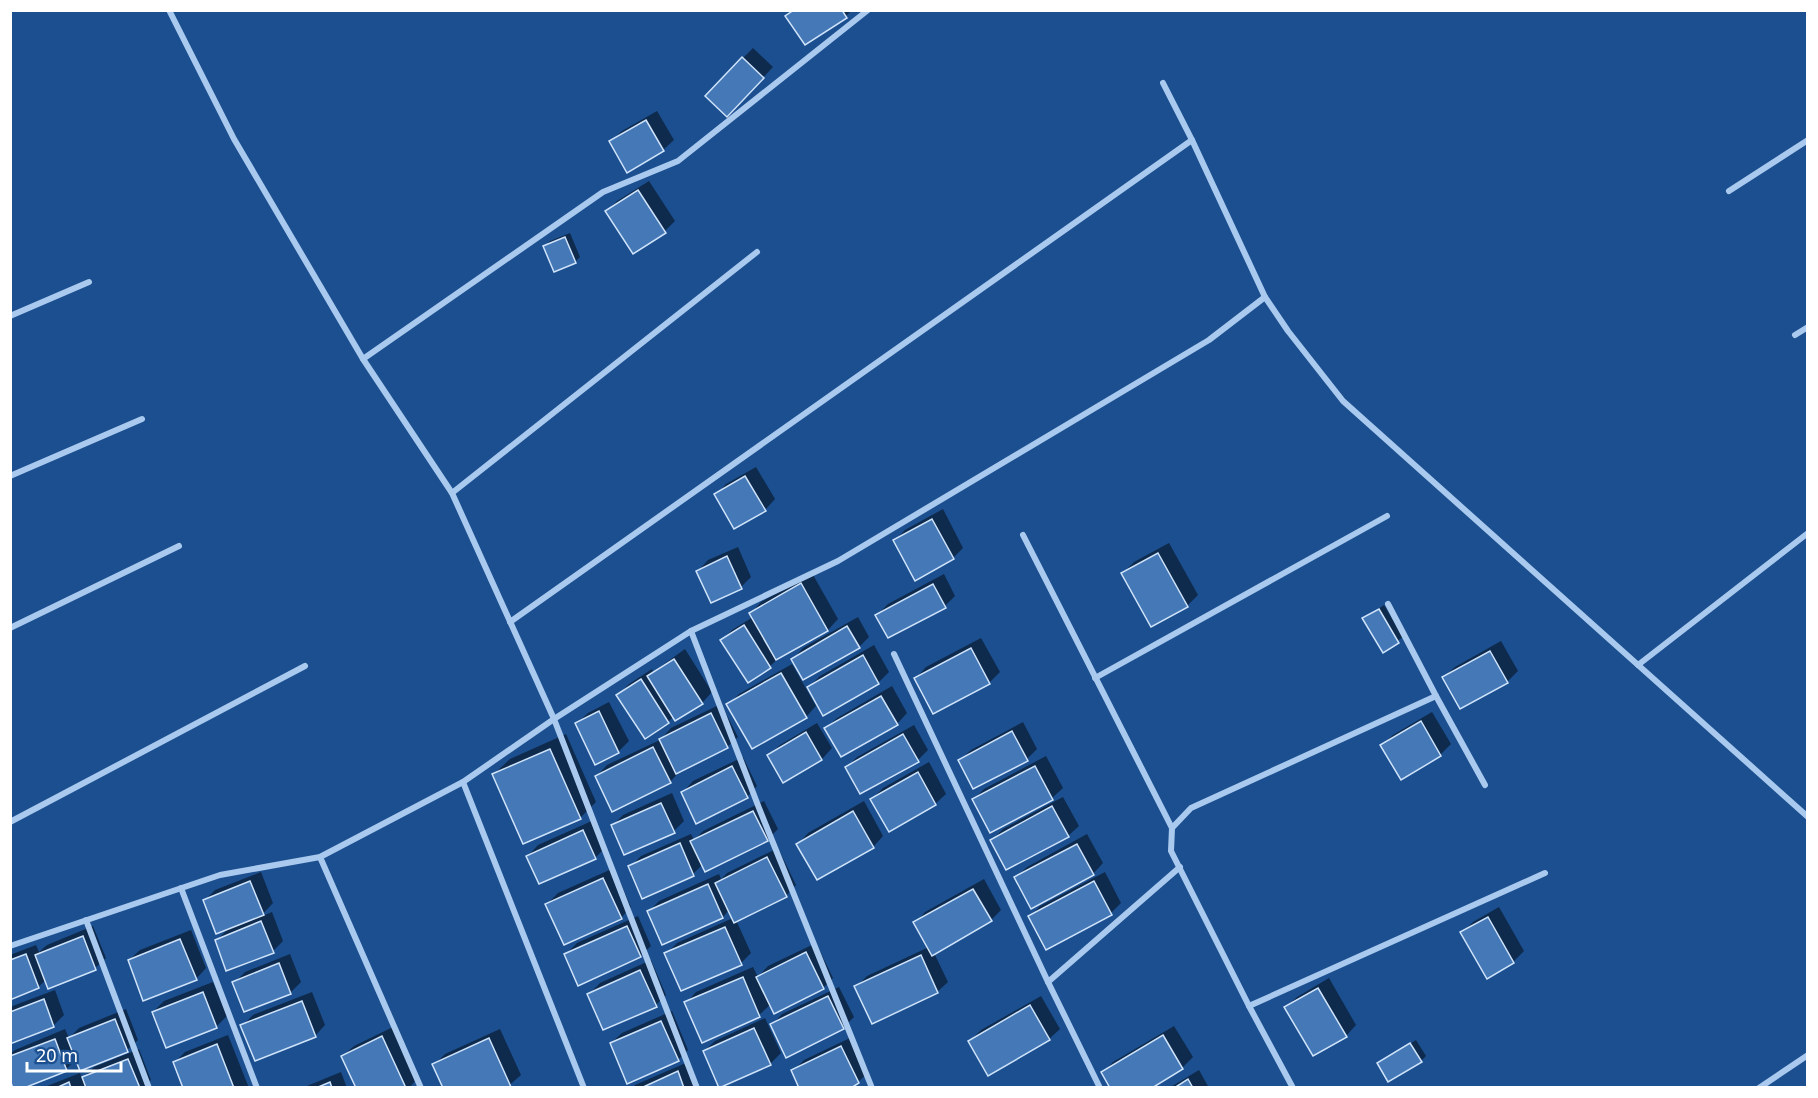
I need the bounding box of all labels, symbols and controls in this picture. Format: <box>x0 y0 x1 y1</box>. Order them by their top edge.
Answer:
scale bar <box>27 1035 122 1073</box>
text: 20 m <box>36 1043 78 1067</box>

